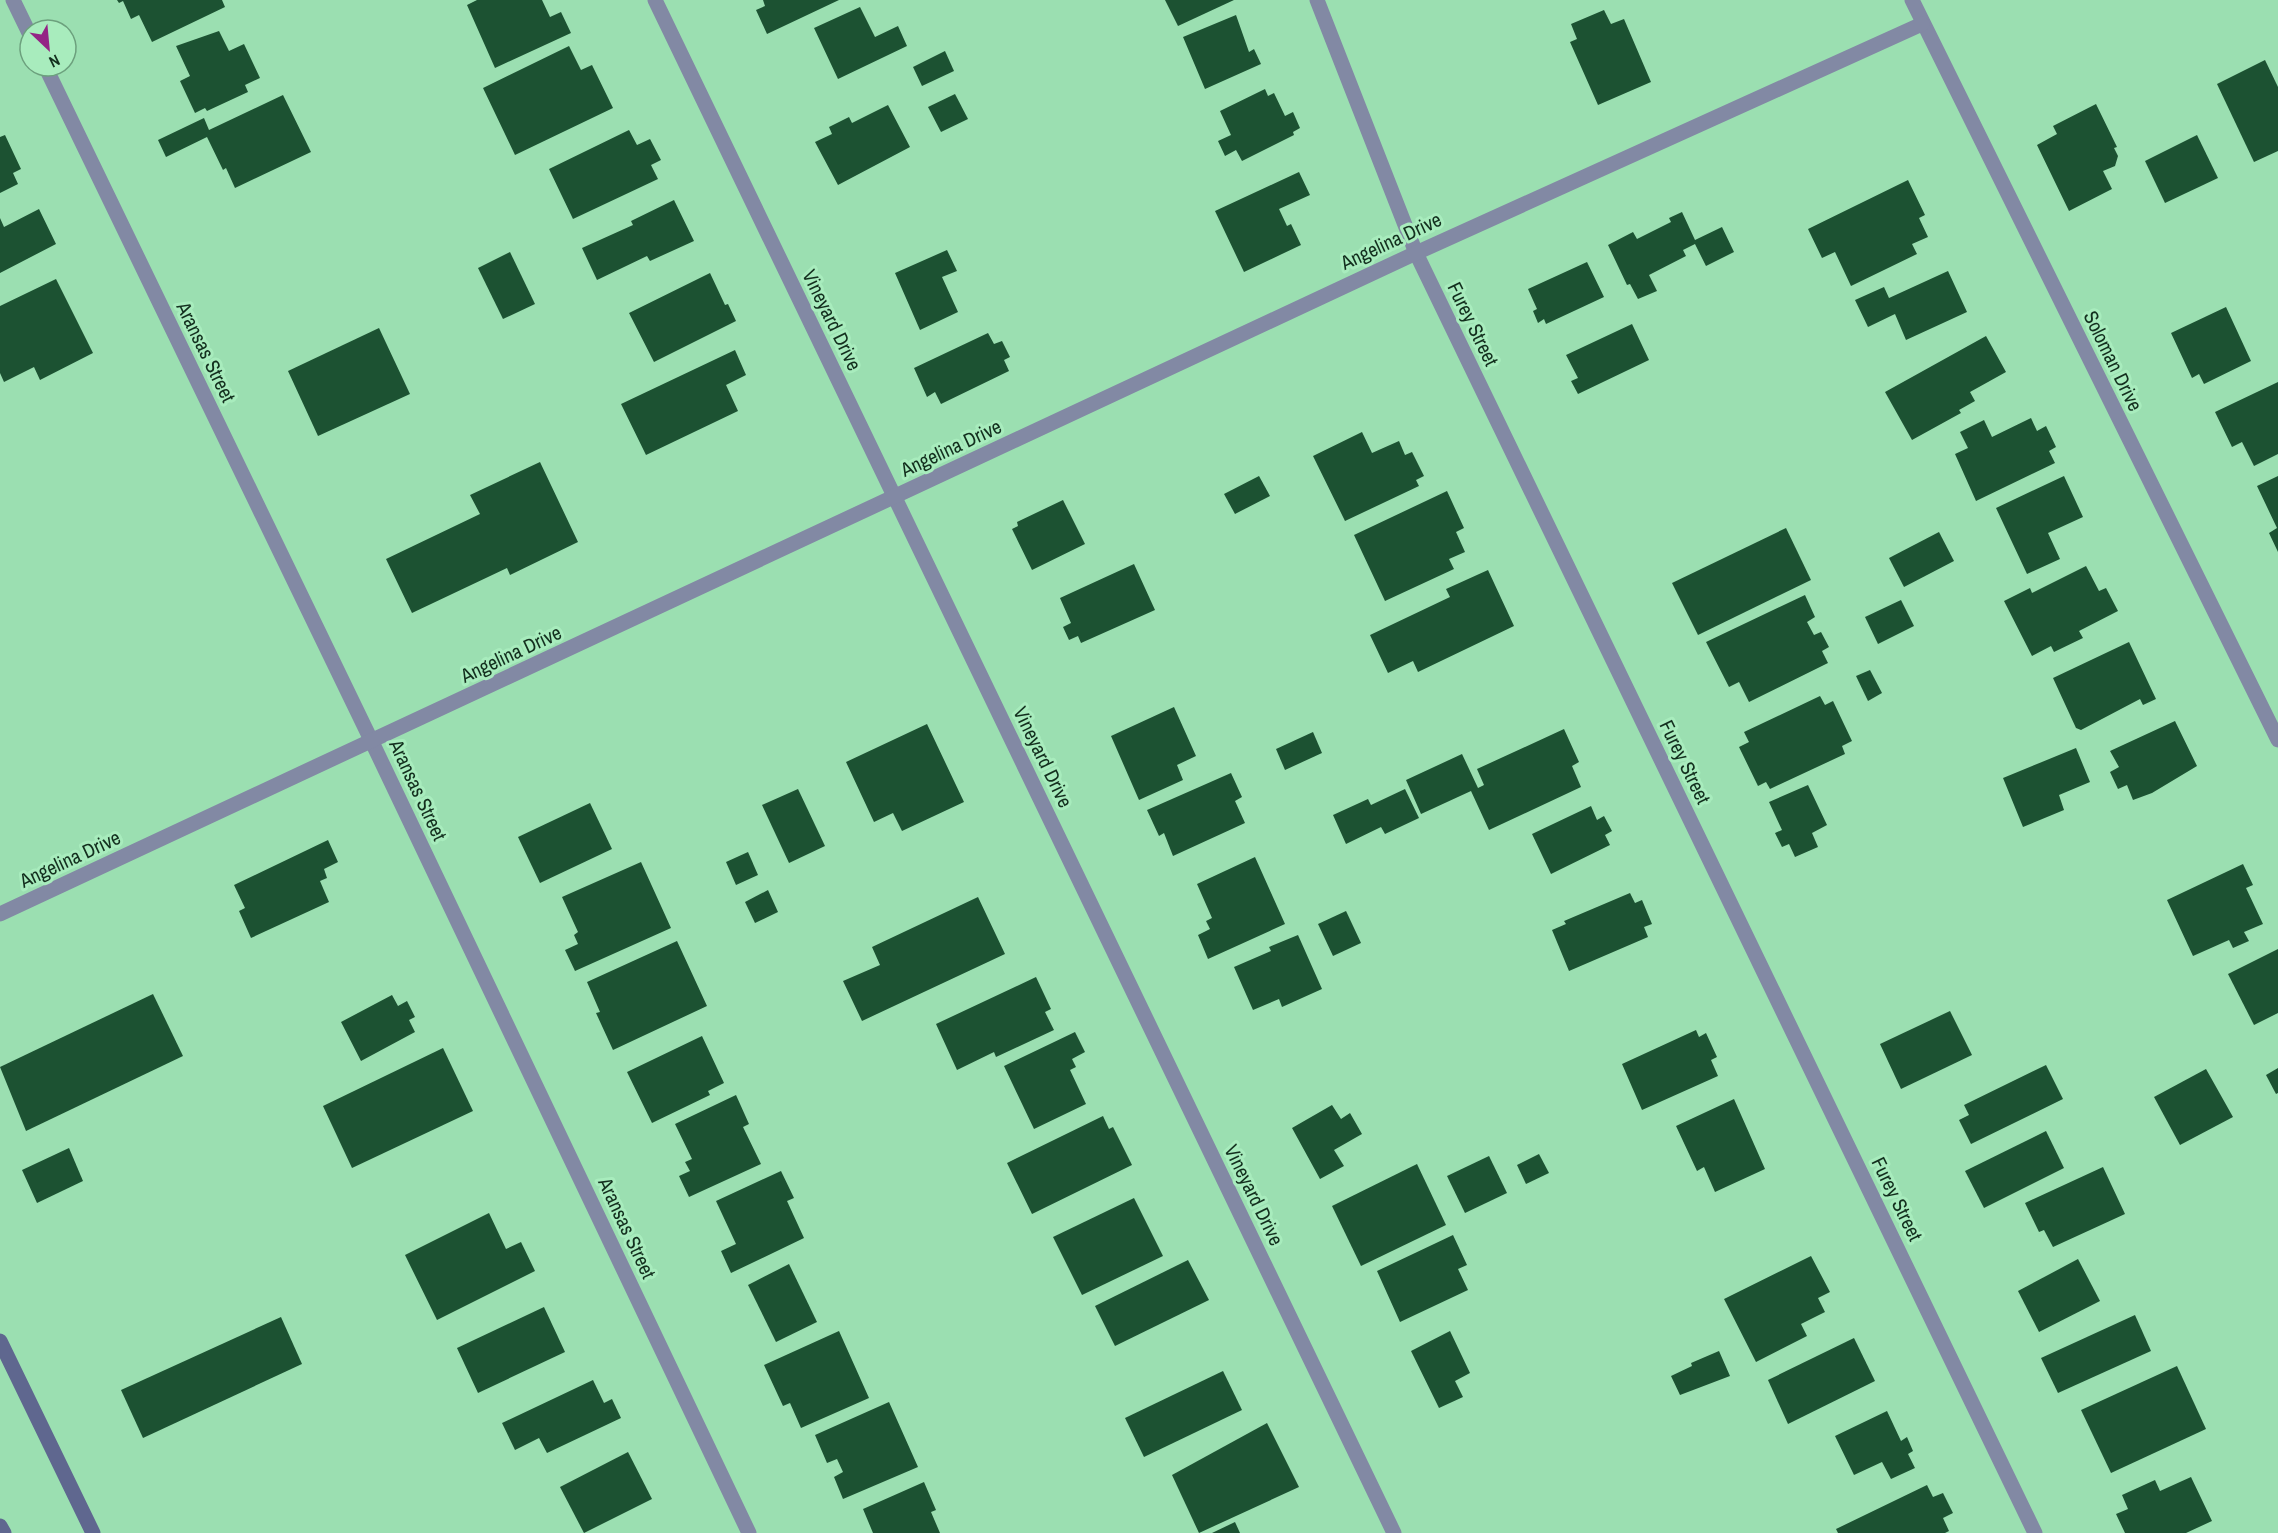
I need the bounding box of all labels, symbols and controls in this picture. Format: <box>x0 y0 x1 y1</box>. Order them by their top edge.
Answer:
north arrow <box>18 18 78 78</box>
text: N <box>45 50 64 73</box>
street label: Angelina Drive <box>1335 205 1446 276</box>
street label: Vineyard Drive <box>796 265 868 375</box>
street label: Furey Street <box>1442 277 1506 371</box>
street label: Aransas Street <box>170 296 243 407</box>
street label: Soloman Drive <box>2078 306 2149 415</box>
street label: Angelina Drive <box>895 412 1006 483</box>
street label: Angelina Drive <box>455 618 566 689</box>
street label: Vineyard Drive <box>1007 702 1079 812</box>
street label: Furey Street <box>1654 715 1718 809</box>
street label: Aransas Street <box>383 734 454 845</box>
street label: Angelina Drive <box>14 823 125 894</box>
street label: Vineyard Drive <box>1218 1140 1290 1250</box>
street label: Furey Street <box>1866 1152 1930 1246</box>
street label: Aransas Street <box>592 1172 663 1283</box>

